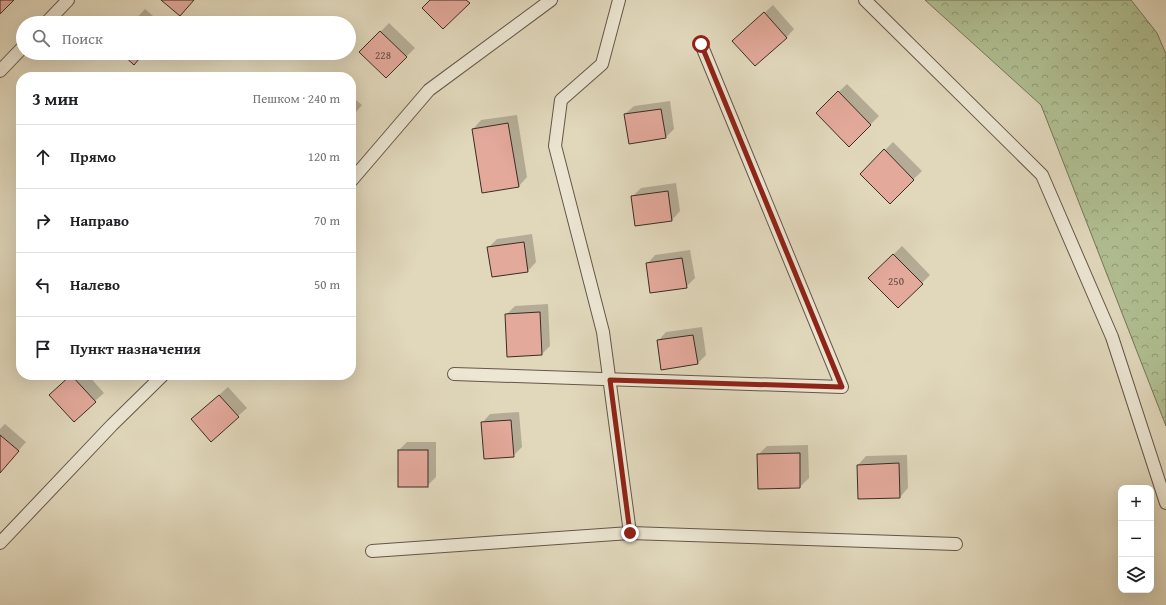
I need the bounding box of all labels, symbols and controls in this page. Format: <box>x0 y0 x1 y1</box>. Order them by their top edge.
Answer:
search box <box>16 16 356 60</box>
icon: search <box>30 27 52 49</box>
text: Поиск <box>62 28 103 49</box>
route start <box>692 35 710 53</box>
house number: 228 <box>375 47 391 63</box>
text: 3 мин <box>32 86 78 111</box>
text: Пешком · 240 m <box>253 89 340 108</box>
icon: ahead <box>32 146 54 168</box>
text: Прямо <box>70 146 116 167</box>
text: 120 m <box>308 147 340 166</box>
icon: right <box>32 210 54 232</box>
text: Направо <box>70 210 129 231</box>
text: 70 m <box>314 211 340 230</box>
house number: 250 <box>888 273 904 289</box>
icon: left <box>32 274 54 296</box>
text: Налево <box>70 274 120 295</box>
text: 50 m <box>314 275 340 294</box>
icon: arrive <box>32 338 54 360</box>
text: Пункт назначения <box>70 338 201 359</box>
map controls <box>1118 485 1154 593</box>
button: + <box>1118 485 1154 521</box>
button: − <box>1118 521 1154 557</box>
route end <box>621 524 639 542</box>
button: layers <box>1118 557 1154 593</box>

